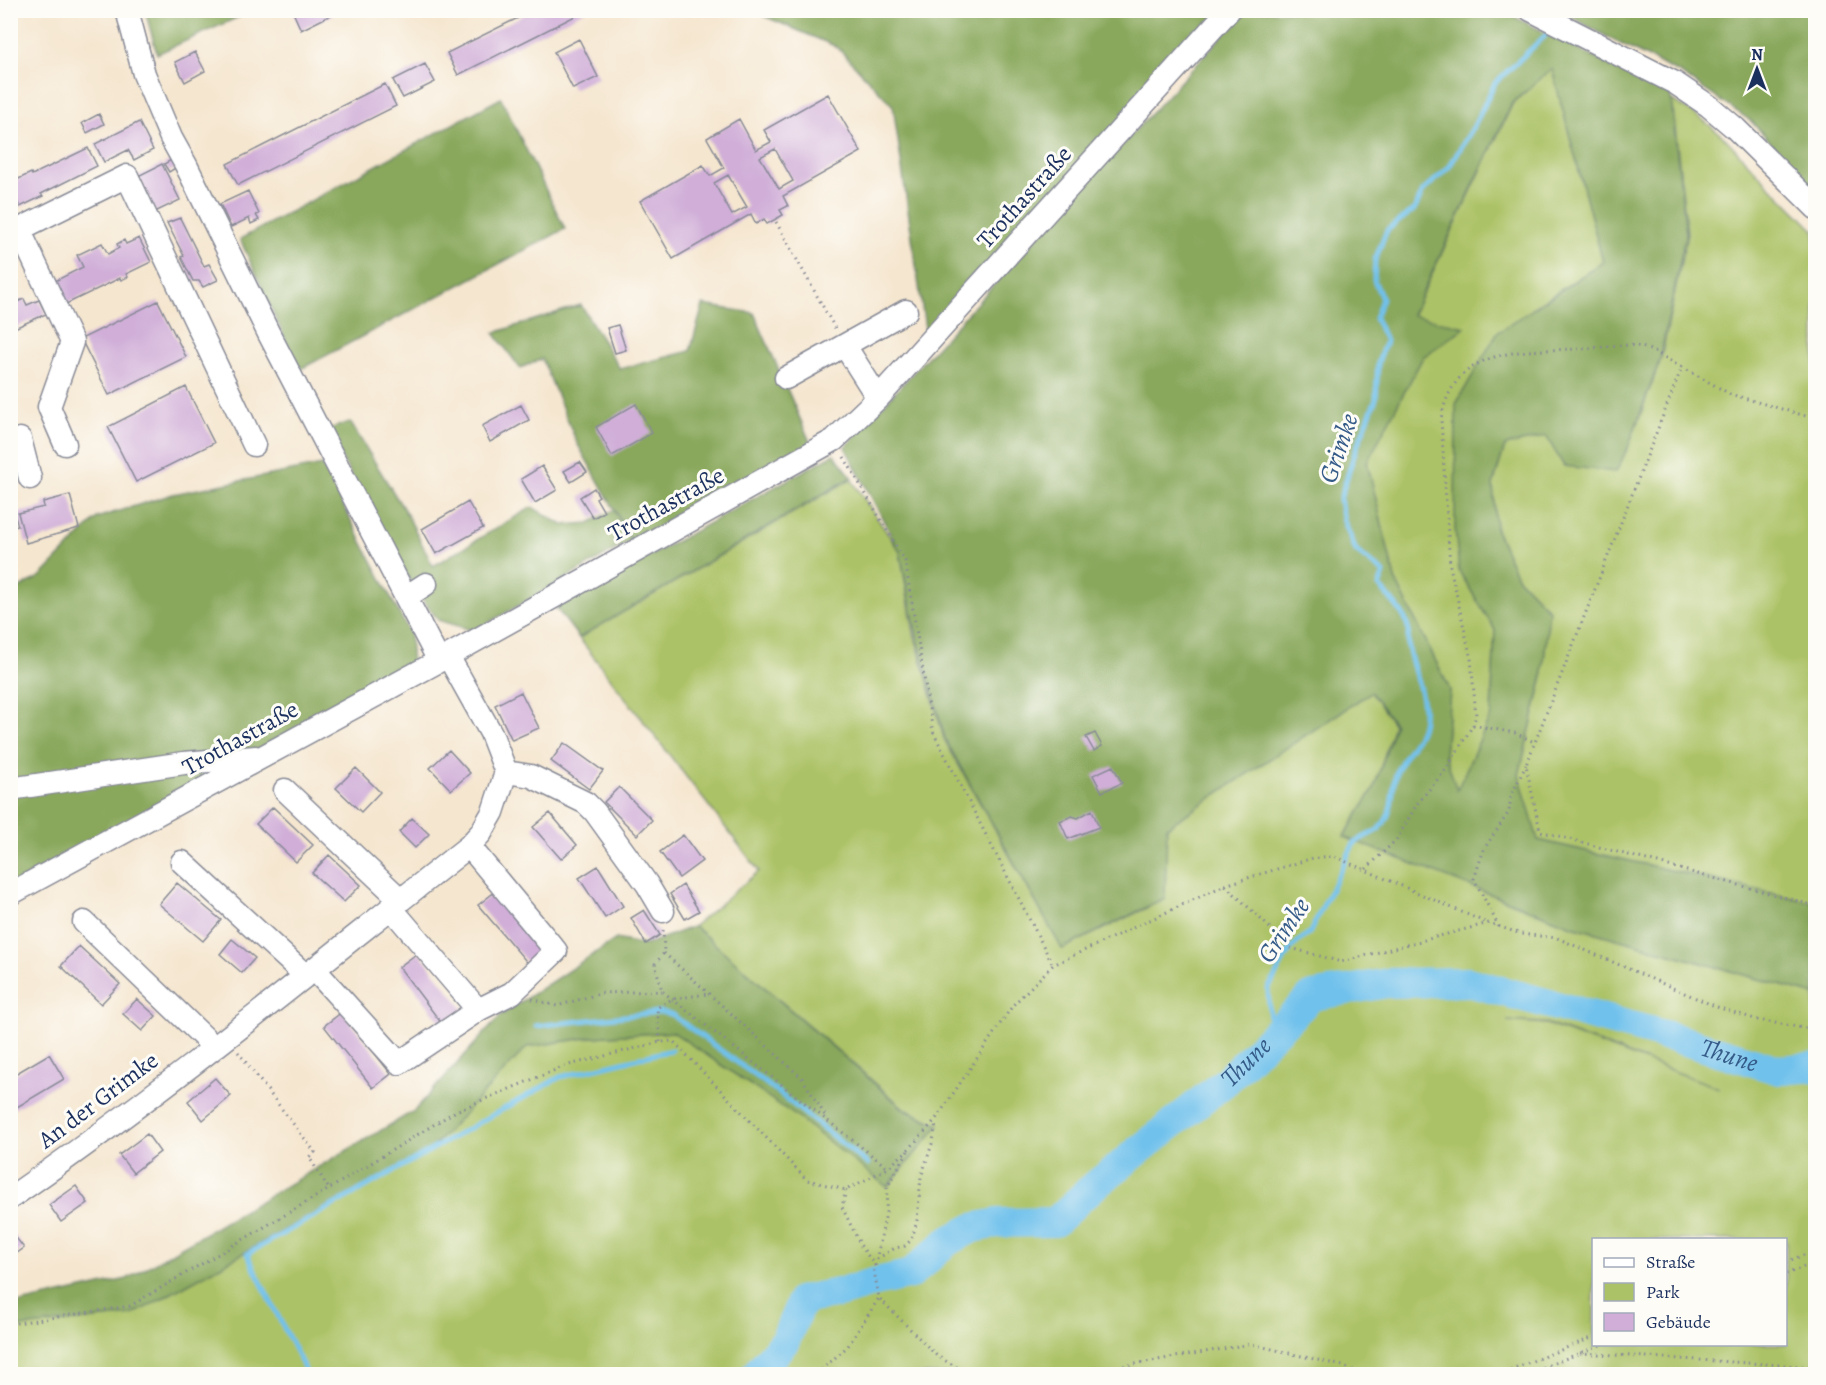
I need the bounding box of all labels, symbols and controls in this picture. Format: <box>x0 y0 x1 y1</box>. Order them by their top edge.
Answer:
north arrow <box>1727 39 1787 99</box>
text: N <box>1751 44 1763 66</box>
street label: Trothastraße <box>969 139 1079 255</box>
water label: Grimke <box>1310 409 1367 488</box>
street label: Trothastraße <box>602 459 730 549</box>
street label: Trothastraße <box>176 693 304 783</box>
water label: Grimke <box>1249 891 1318 970</box>
water label: Thune <box>1213 1029 1279 1095</box>
water label: Thune <box>1696 1030 1762 1081</box>
street label: An der Grimke <box>31 1044 165 1156</box>
legend <box>1592 1238 1787 1346</box>
text: Straße <box>1646 1250 1695 1274</box>
text: Park <box>1646 1280 1680 1304</box>
text: Gebäude <box>1646 1310 1711 1334</box>

